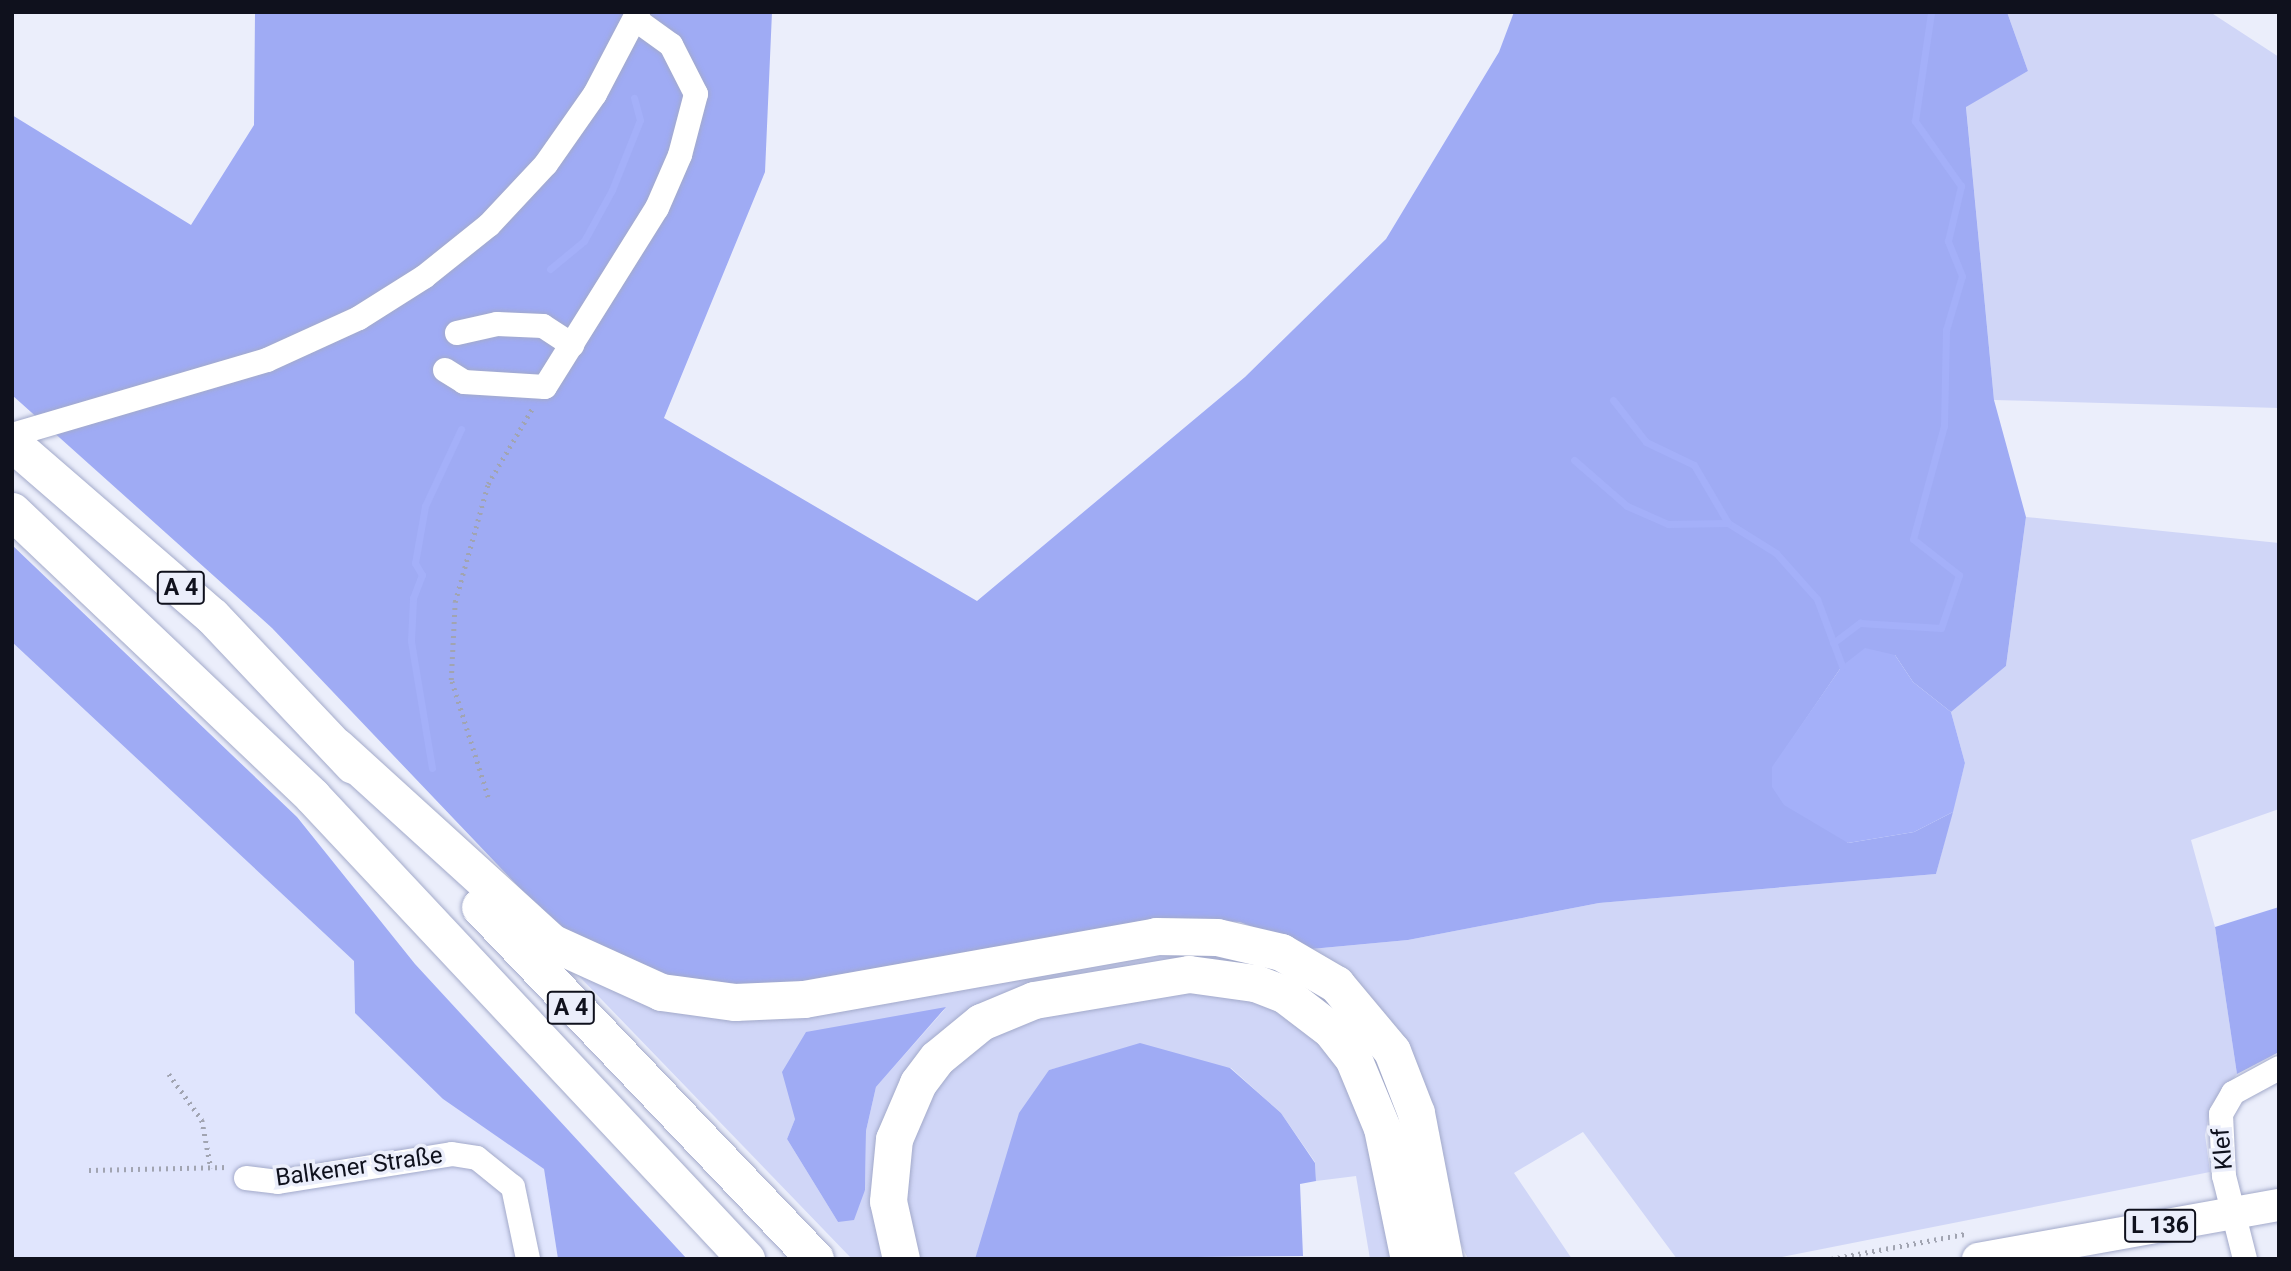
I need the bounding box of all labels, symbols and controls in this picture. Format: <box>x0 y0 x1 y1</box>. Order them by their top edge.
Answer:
road number: A 4 <box>156 568 206 608</box>
road number: A 4 <box>546 988 596 1028</box>
street label: Klef <box>2207 1127 2239 1171</box>
street label: Balkener Straße <box>274 1141 444 1193</box>
road number: L 136 <box>2123 1206 2197 1246</box>

